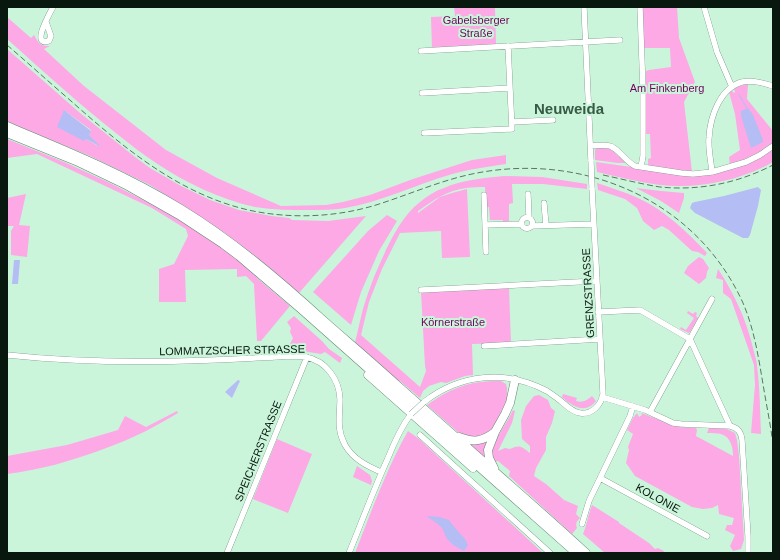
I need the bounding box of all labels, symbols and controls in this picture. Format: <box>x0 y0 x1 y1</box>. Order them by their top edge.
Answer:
park label: Gabelsberger Straße <box>443 14 510 39</box>
park label: Am Finkenberg <box>630 82 704 94</box>
district label: Neuweida <box>534 100 605 117</box>
street label: GRENZSTRASSE <box>580 248 596 338</box>
park label: Körnerstraße <box>421 316 485 328</box>
street label: LOMMATZSCHER STRASSE <box>159 343 305 357</box>
street label: SPEICHERSTRASSE <box>232 399 284 503</box>
street label: KOLONIE <box>634 481 682 515</box>

